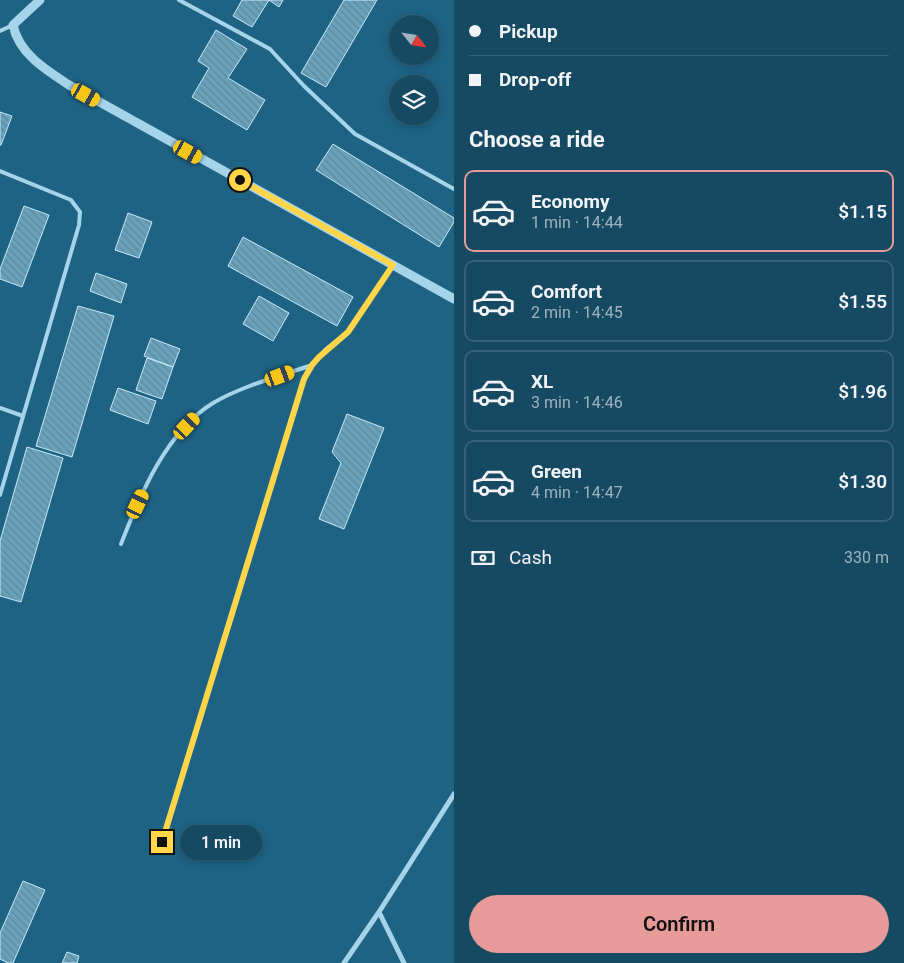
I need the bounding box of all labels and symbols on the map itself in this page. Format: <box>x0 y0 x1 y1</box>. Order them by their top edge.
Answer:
north arrow <box>389 15 439 65</box>
car <box>69 81 102 109</box>
car <box>171 138 204 166</box>
route start <box>229 169 251 191</box>
car <box>263 364 296 388</box>
car <box>171 410 202 442</box>
car <box>124 487 151 521</box>
callout: 1 min <box>180 824 262 860</box>
route end <box>151 831 173 853</box>

